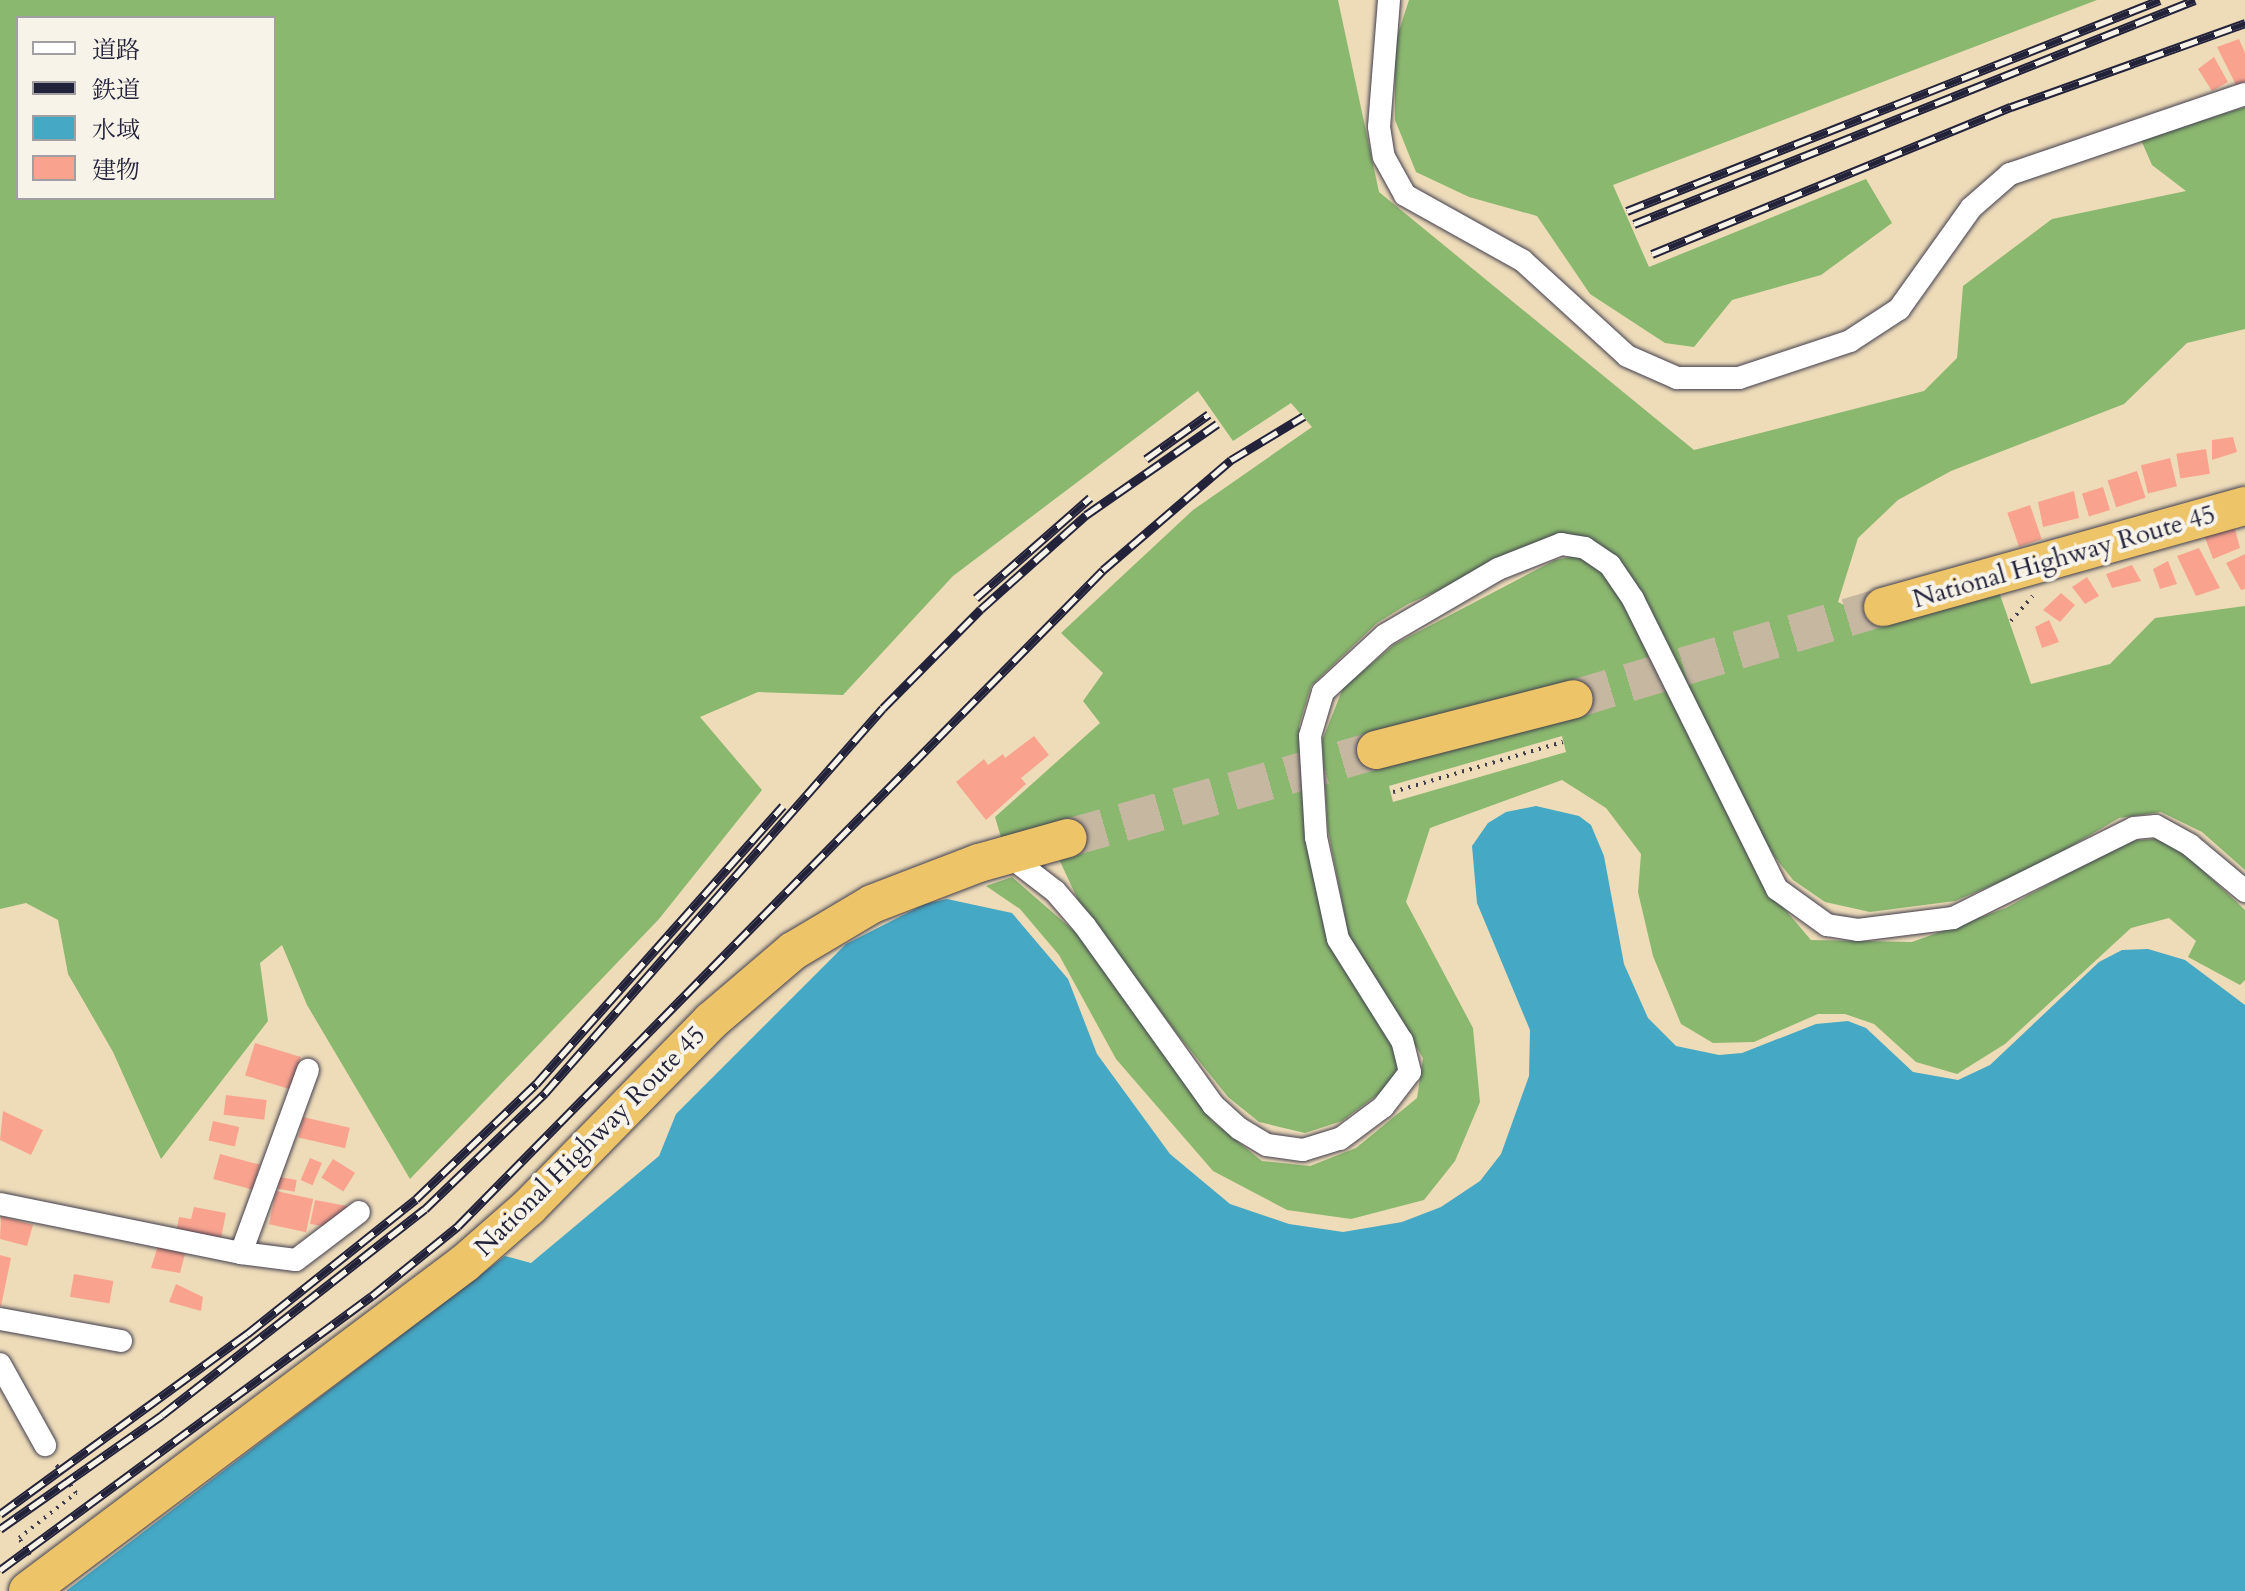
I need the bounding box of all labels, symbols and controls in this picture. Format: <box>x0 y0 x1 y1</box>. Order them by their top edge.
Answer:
legend <box>16 16 276 200</box>
text: 道路 <box>92 34 140 67</box>
text: 鉄道 <box>92 74 140 107</box>
text: 水域 <box>92 114 140 147</box>
text: 建物 <box>92 154 140 187</box>
street label: National Highway Route 45 <box>1909 499 2219 615</box>
street label: National Highway Route 45 <box>468 1019 712 1263</box>

